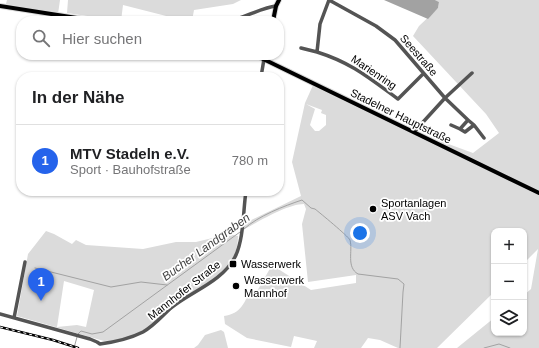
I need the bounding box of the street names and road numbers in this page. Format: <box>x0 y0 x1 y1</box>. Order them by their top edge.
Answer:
street label: Seestraße <box>398 32 440 78</box>
street label: Marienring <box>349 52 399 92</box>
street label: Stadelner Hauptstraße <box>349 86 453 146</box>
street label: Mannhofer Straße <box>145 258 223 322</box>

